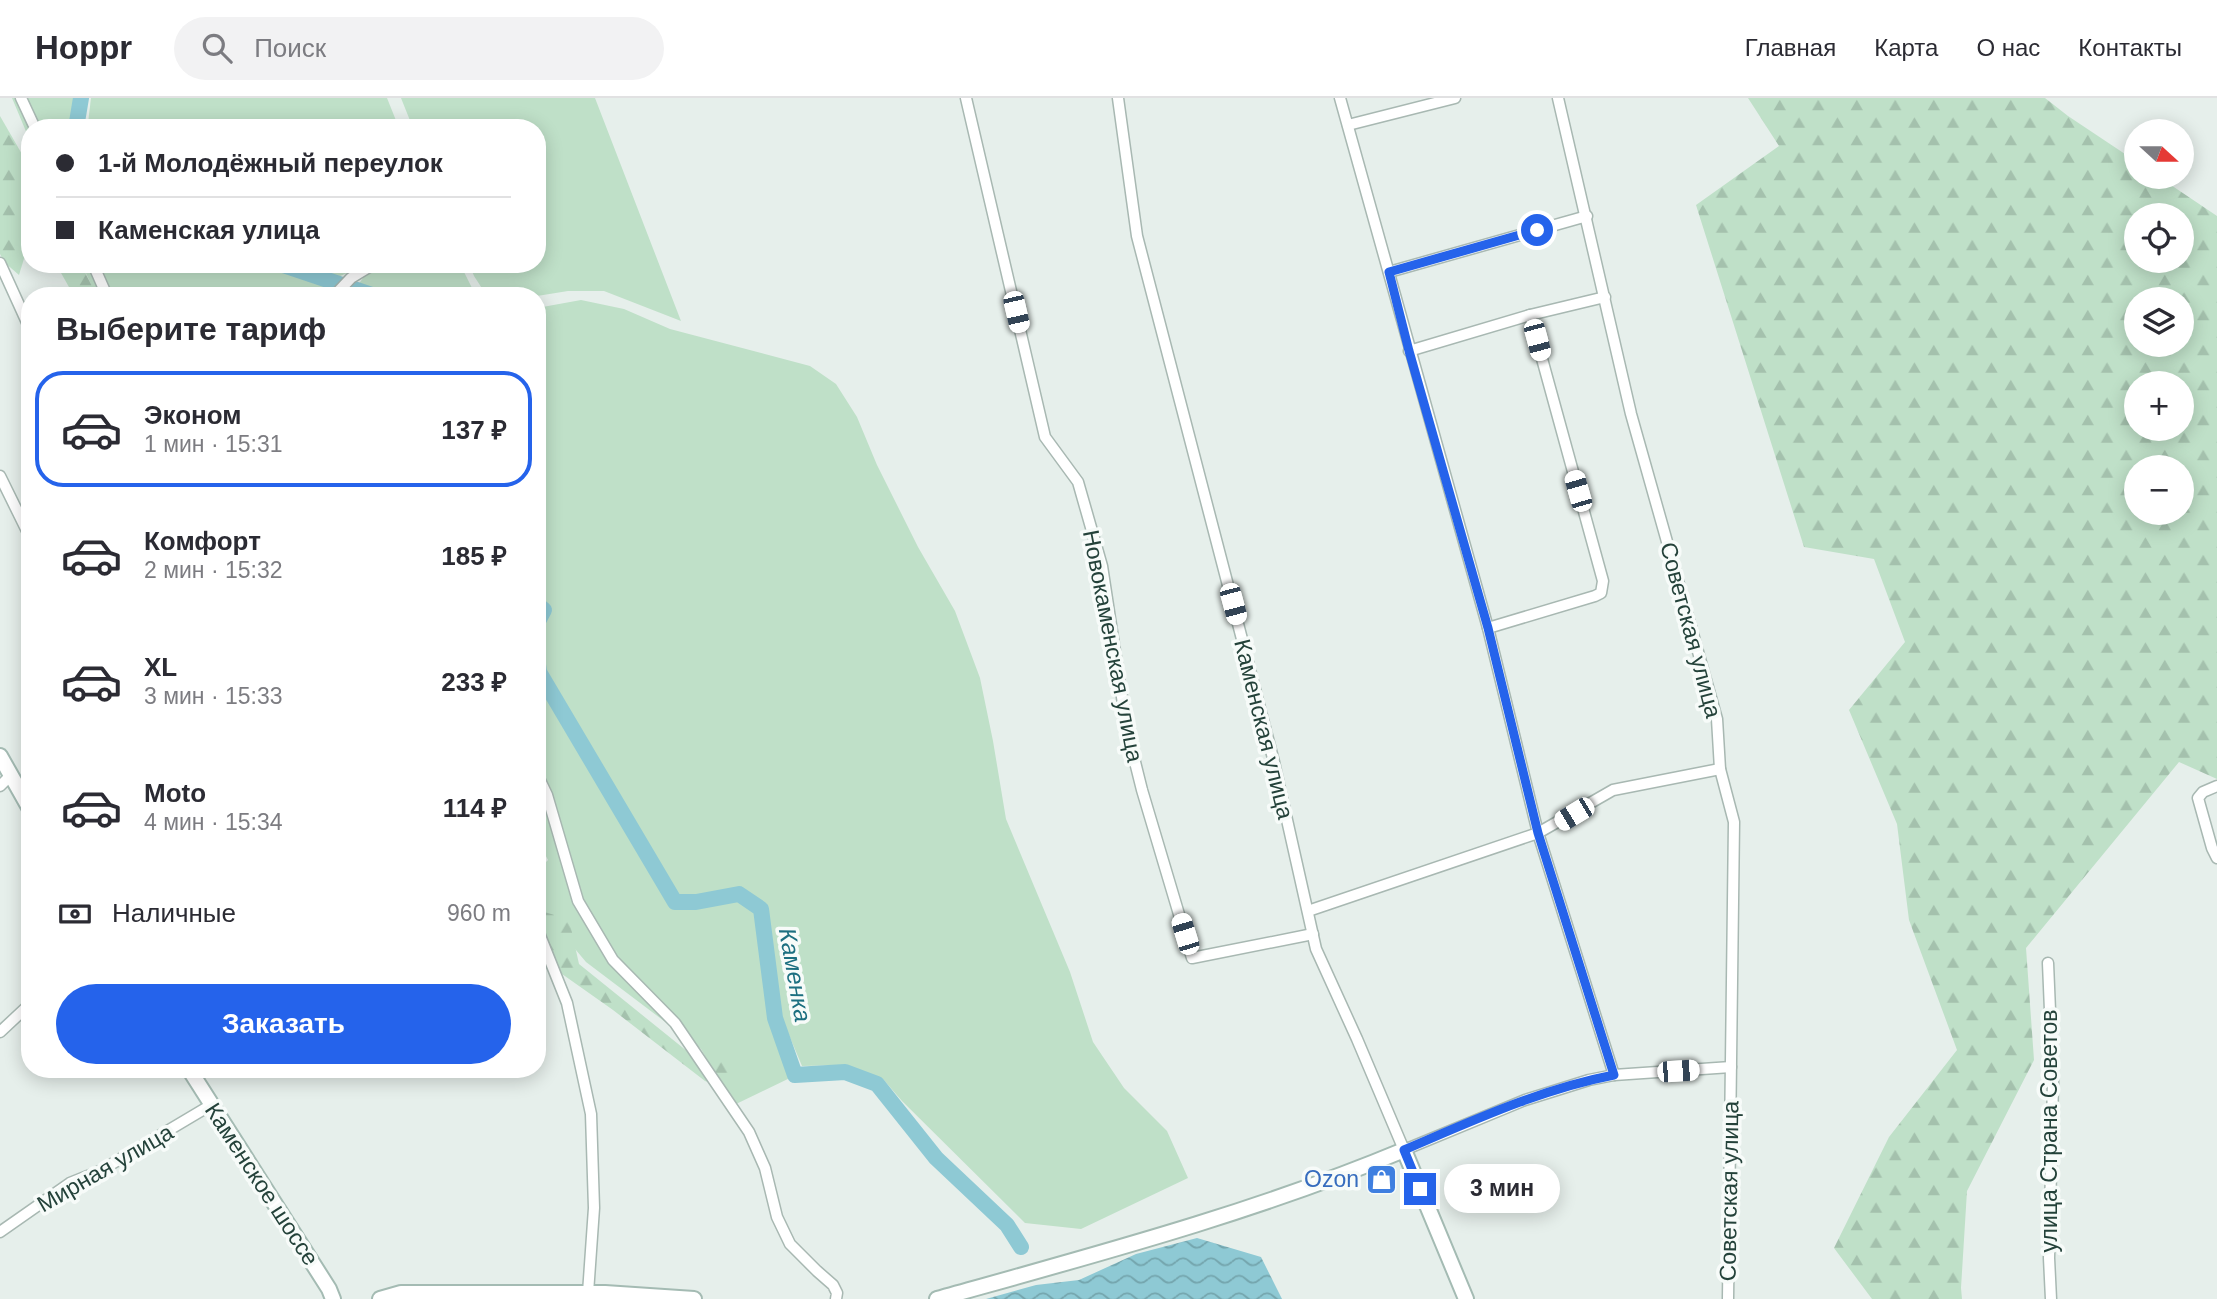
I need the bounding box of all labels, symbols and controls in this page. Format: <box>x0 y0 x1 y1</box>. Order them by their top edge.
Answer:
search box <box>174 17 664 80</box>
text: Hoppr <box>35 29 132 66</box>
icon: search <box>198 29 236 67</box>
text: Поиск <box>254 33 326 63</box>
text: Главная <box>1745 34 1836 61</box>
text: Карта <box>1874 34 1938 61</box>
text: О нас <box>1976 34 2040 61</box>
text: Контакты <box>2078 34 2182 61</box>
north arrow <box>2124 119 2194 189</box>
map controls <box>2124 119 2194 525</box>
text: 1-й Молодёжный переулок <box>98 148 443 178</box>
button: locate <box>2124 203 2194 273</box>
route start <box>1521 214 1553 246</box>
text: Каменская улица <box>98 215 320 245</box>
button: layers <box>2124 287 2194 357</box>
car <box>1002 289 1031 335</box>
text: Выберите тариф <box>56 311 326 347</box>
car <box>1522 317 1553 363</box>
button: + <box>2124 371 2194 441</box>
icon: car <box>60 398 123 461</box>
text: Эконом <box>144 400 242 430</box>
text: 137 ₽ <box>441 415 507 445</box>
text: 1 мин · 15:31 <box>144 431 283 457</box>
button: − <box>2124 455 2194 525</box>
car <box>1563 468 1594 514</box>
icon: car <box>60 524 123 587</box>
text: Комфорт <box>144 526 261 556</box>
street label: Новокаменская улица <box>1078 528 1148 764</box>
street label: Советская улица <box>1655 539 1727 721</box>
text: 185 ₽ <box>441 541 507 571</box>
text: 2 мин · 15:32 <box>144 557 283 583</box>
car <box>1218 581 1249 627</box>
street label: Каменская улица <box>1229 636 1299 822</box>
icon: car <box>60 650 123 713</box>
text: XL <box>144 652 177 682</box>
text: 233 ₽ <box>441 667 507 697</box>
text: 3 мин · 15:33 <box>144 683 283 709</box>
icon: car <box>60 776 123 839</box>
text: Moto <box>144 778 206 808</box>
text: 114 ₽ <box>443 793 507 823</box>
car <box>1551 794 1598 834</box>
text: 4 мин · 15:34 <box>144 809 283 835</box>
icon: cash <box>56 895 94 933</box>
text: Наличные <box>112 898 236 928</box>
text: 960 m <box>447 900 511 926</box>
car <box>1169 911 1202 957</box>
water label: Каменка <box>774 926 817 1024</box>
button: Заказать <box>56 984 511 1064</box>
street label: улица Страна Советов <box>2036 1010 2062 1252</box>
car <box>1657 1059 1700 1083</box>
street label: Каменское шоссе <box>200 1098 324 1270</box>
street label: Советская улица <box>1714 1100 1744 1282</box>
street label: Мирная улица <box>33 1119 178 1217</box>
shop icon: Ozon <box>1365 1162 1399 1196</box>
callout: 3 мин <box>1444 1164 1560 1214</box>
place label: Ozon <box>1304 1166 1359 1192</box>
route end <box>1404 1173 1436 1205</box>
text: 3 мин <box>1470 1175 1534 1201</box>

